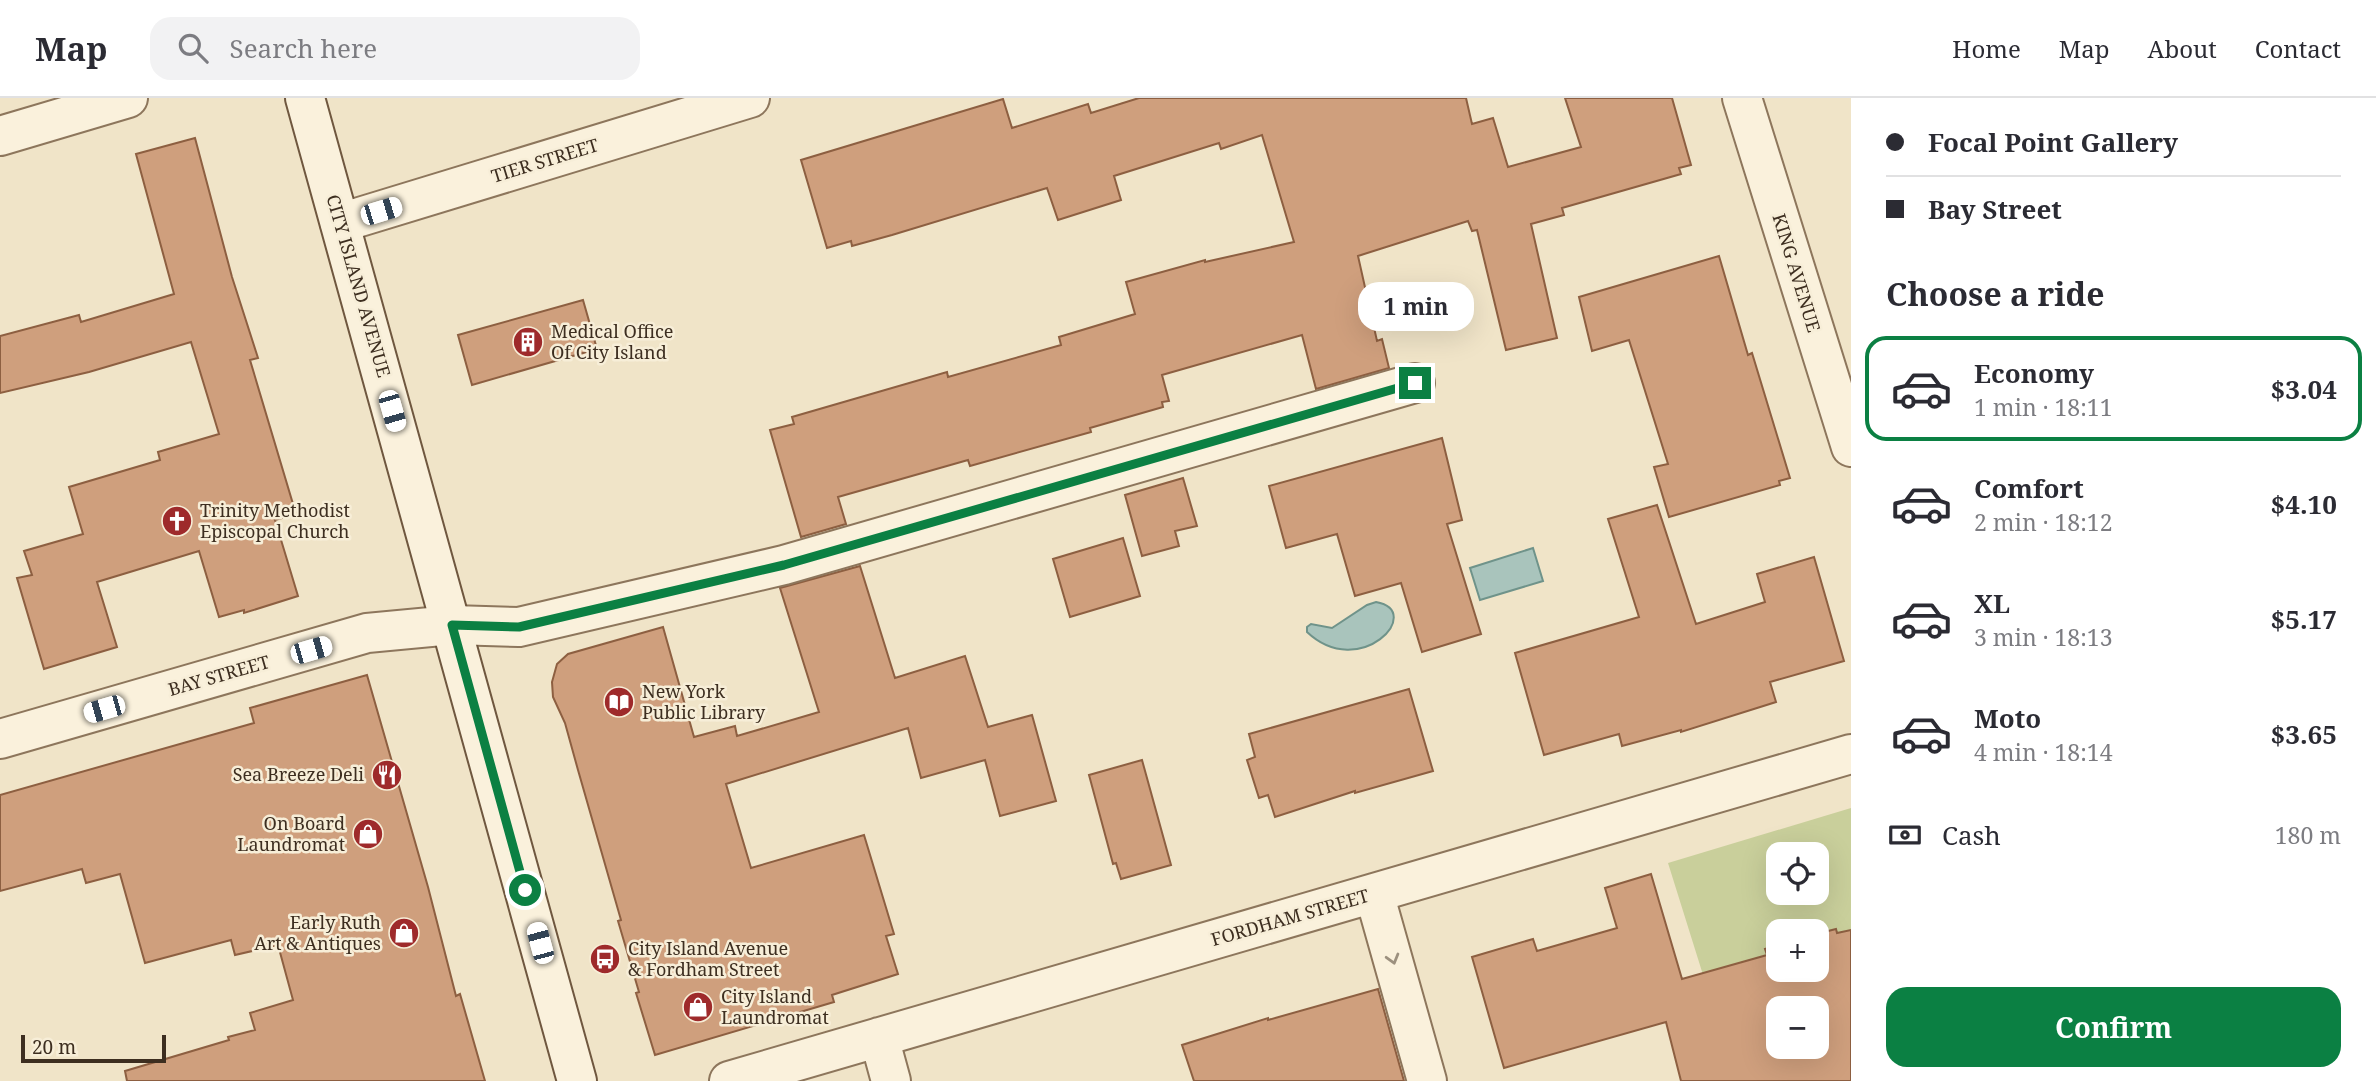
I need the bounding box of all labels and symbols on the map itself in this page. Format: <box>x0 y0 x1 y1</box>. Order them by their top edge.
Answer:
street label: TIER STREET <box>488 132 601 188</box>
street label: CITY ISLAND AVENUE <box>321 192 397 380</box>
car <box>358 195 405 227</box>
street label: KING AVENUE <box>1768 210 1826 335</box>
callout: 1 min <box>1357 282 1473 330</box>
place label: Medical Office Of City Island <box>551 319 673 364</box>
building icon: Medical Office Of City Island <box>511 325 545 359</box>
route end <box>1399 367 1431 399</box>
car <box>377 388 408 434</box>
place label: Trinity Methodist Episcopal Church <box>200 498 350 543</box>
church icon: Trinity Methodist Episcopal Church <box>160 504 194 538</box>
car <box>288 634 335 666</box>
street label: BAY STREET <box>165 649 272 701</box>
place label: New York Public Library <box>642 679 766 724</box>
library icon: New York Public Library <box>602 685 636 719</box>
car <box>81 693 128 725</box>
restaurant icon: Sea Breeze Deli <box>370 758 404 792</box>
place label: Sea Breeze Deli <box>233 762 364 786</box>
place label: On Board Laundromat <box>237 811 345 856</box>
shop icon: On Board Laundromat <box>351 817 385 851</box>
route start <box>509 874 541 906</box>
street label: FORDHAM STREET <box>1208 883 1371 951</box>
place label: Early Ruth Art & Antiques <box>254 910 381 955</box>
shop icon: Early Ruth Art & Antiques <box>387 916 421 950</box>
car <box>525 920 556 966</box>
place label: City Island Avenue & Fordham Street <box>628 936 788 981</box>
bus stop icon: City Island Avenue & Fordham Street <box>588 942 622 976</box>
one-way arrow <box>1385 953 1399 965</box>
place label: City Island Laundromat <box>721 984 829 1029</box>
shop icon: City Island Laundromat <box>681 990 715 1024</box>
scale bar <box>21 1032 166 1064</box>

